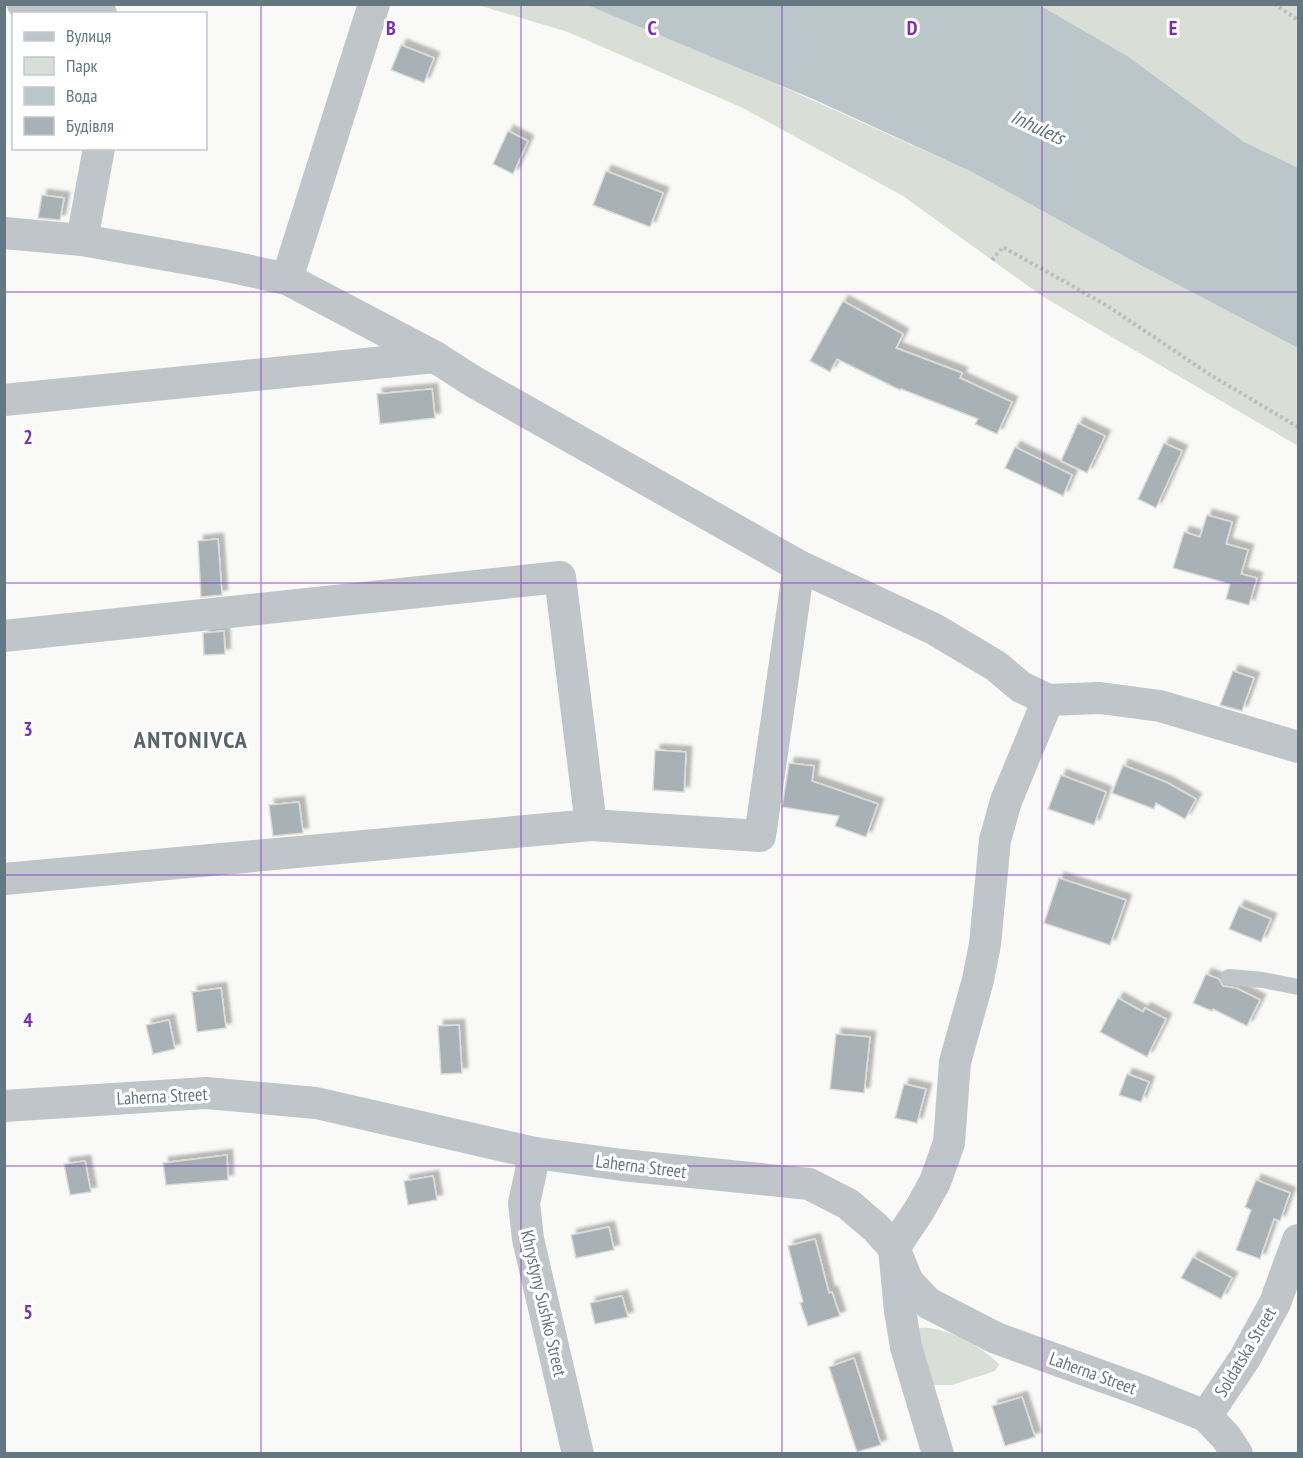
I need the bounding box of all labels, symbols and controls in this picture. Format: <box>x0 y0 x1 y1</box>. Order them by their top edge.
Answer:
legend <box>12 12 207 150</box>
text: B <box>386 15 396 41</box>
text: C <box>647 15 657 41</box>
text: D <box>907 15 918 41</box>
text: E <box>1169 15 1177 41</box>
text: Вулиця <box>66 24 111 47</box>
text: Парк <box>66 54 97 77</box>
text: Вода <box>66 84 97 107</box>
water label: Inhulets <box>1007 103 1071 152</box>
text: Будівля <box>66 114 114 137</box>
text: 2 <box>23 424 33 450</box>
text: 3 <box>23 716 33 742</box>
district label: ANTONIVCA <box>133 724 248 755</box>
text: 4 <box>23 1007 33 1033</box>
street label: Laherna Street <box>116 1082 208 1110</box>
street label: Laherna Street <box>594 1149 688 1183</box>
street label: Khrystyny Sushko Street <box>516 1228 572 1378</box>
text: 5 <box>23 1299 33 1325</box>
street label: Soldatska Street <box>1209 1303 1281 1401</box>
street label: Laherna Street <box>1046 1347 1140 1399</box>

